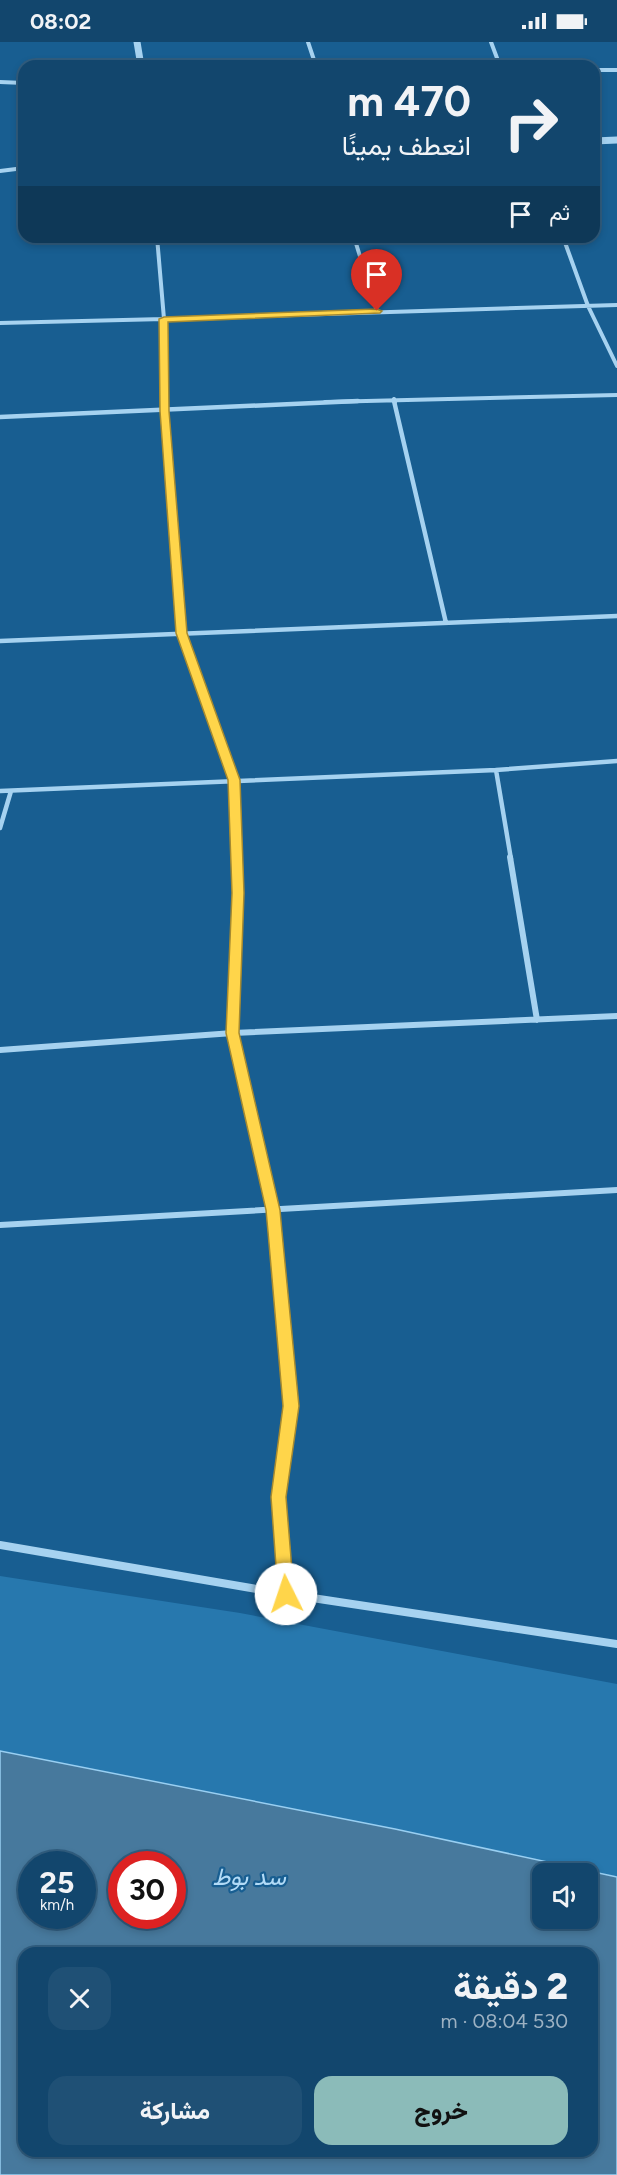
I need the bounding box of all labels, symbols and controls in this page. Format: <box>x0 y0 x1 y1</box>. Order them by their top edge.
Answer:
text: 08:02 <box>30 8 91 35</box>
text: 470 m <box>347 76 471 127</box>
icon: right <box>492 84 570 162</box>
text: انعطف يمينًا <box>342 129 471 162</box>
icon: arrive <box>504 198 537 231</box>
text: ثم <box>549 199 570 226</box>
pin <box>351 249 402 311</box>
icon: arrive <box>360 258 393 291</box>
position arrow <box>254 1562 318 1626</box>
speed limit sign: 30 <box>108 1851 186 1929</box>
water label: سد بوط <box>212 1862 287 1892</box>
map controls <box>532 1863 598 1929</box>
button: sound <box>532 1863 598 1929</box>
text: 25 <box>40 1864 74 1901</box>
text: km/h <box>40 1896 74 1914</box>
text: 2 دقيقة <box>453 1965 568 2008</box>
button: close <box>48 1967 111 2030</box>
text: 530 m · 08:04 <box>440 2009 568 2033</box>
button: مشاركة <box>48 2076 302 2145</box>
button: خروج <box>314 2076 568 2145</box>

